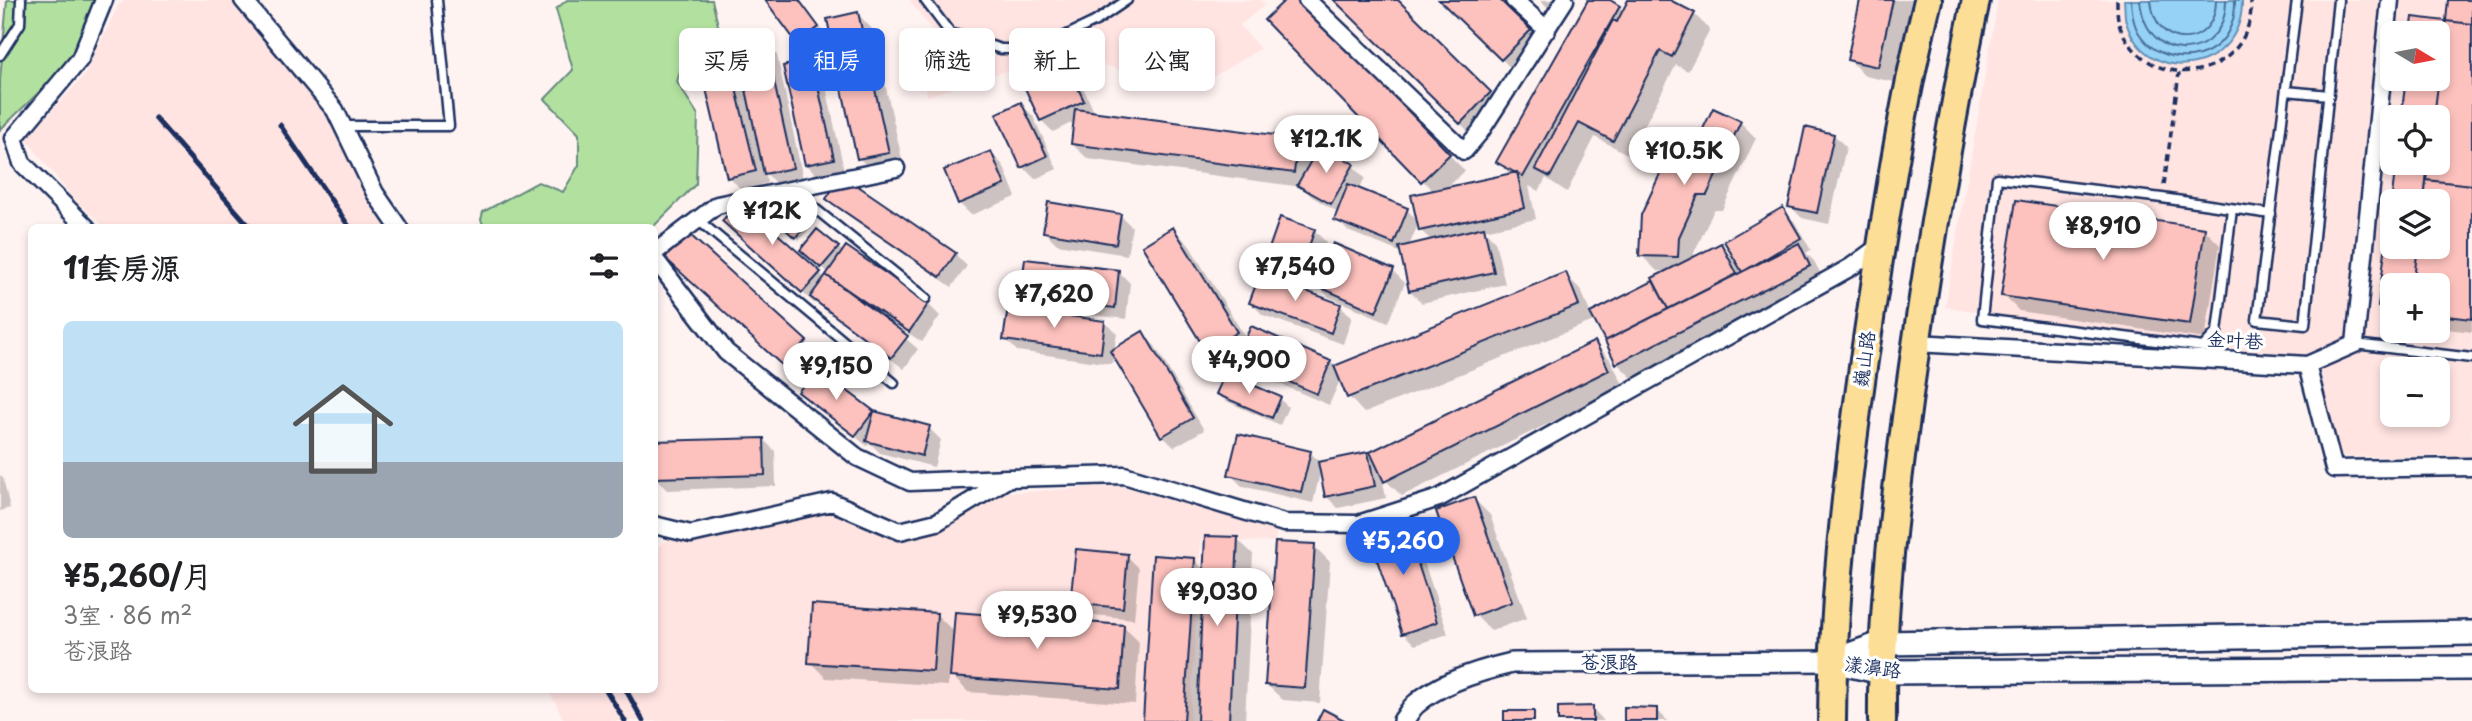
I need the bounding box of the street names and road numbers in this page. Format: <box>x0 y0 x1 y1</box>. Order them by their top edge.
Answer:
street label: 金叶巷 <box>2206 324 2264 354</box>
street label: 巍山路 <box>1845 329 1881 389</box>
street label: 苍浪路 <box>1580 647 1638 675</box>
street label: 漾濞路 <box>1843 648 1903 684</box>

